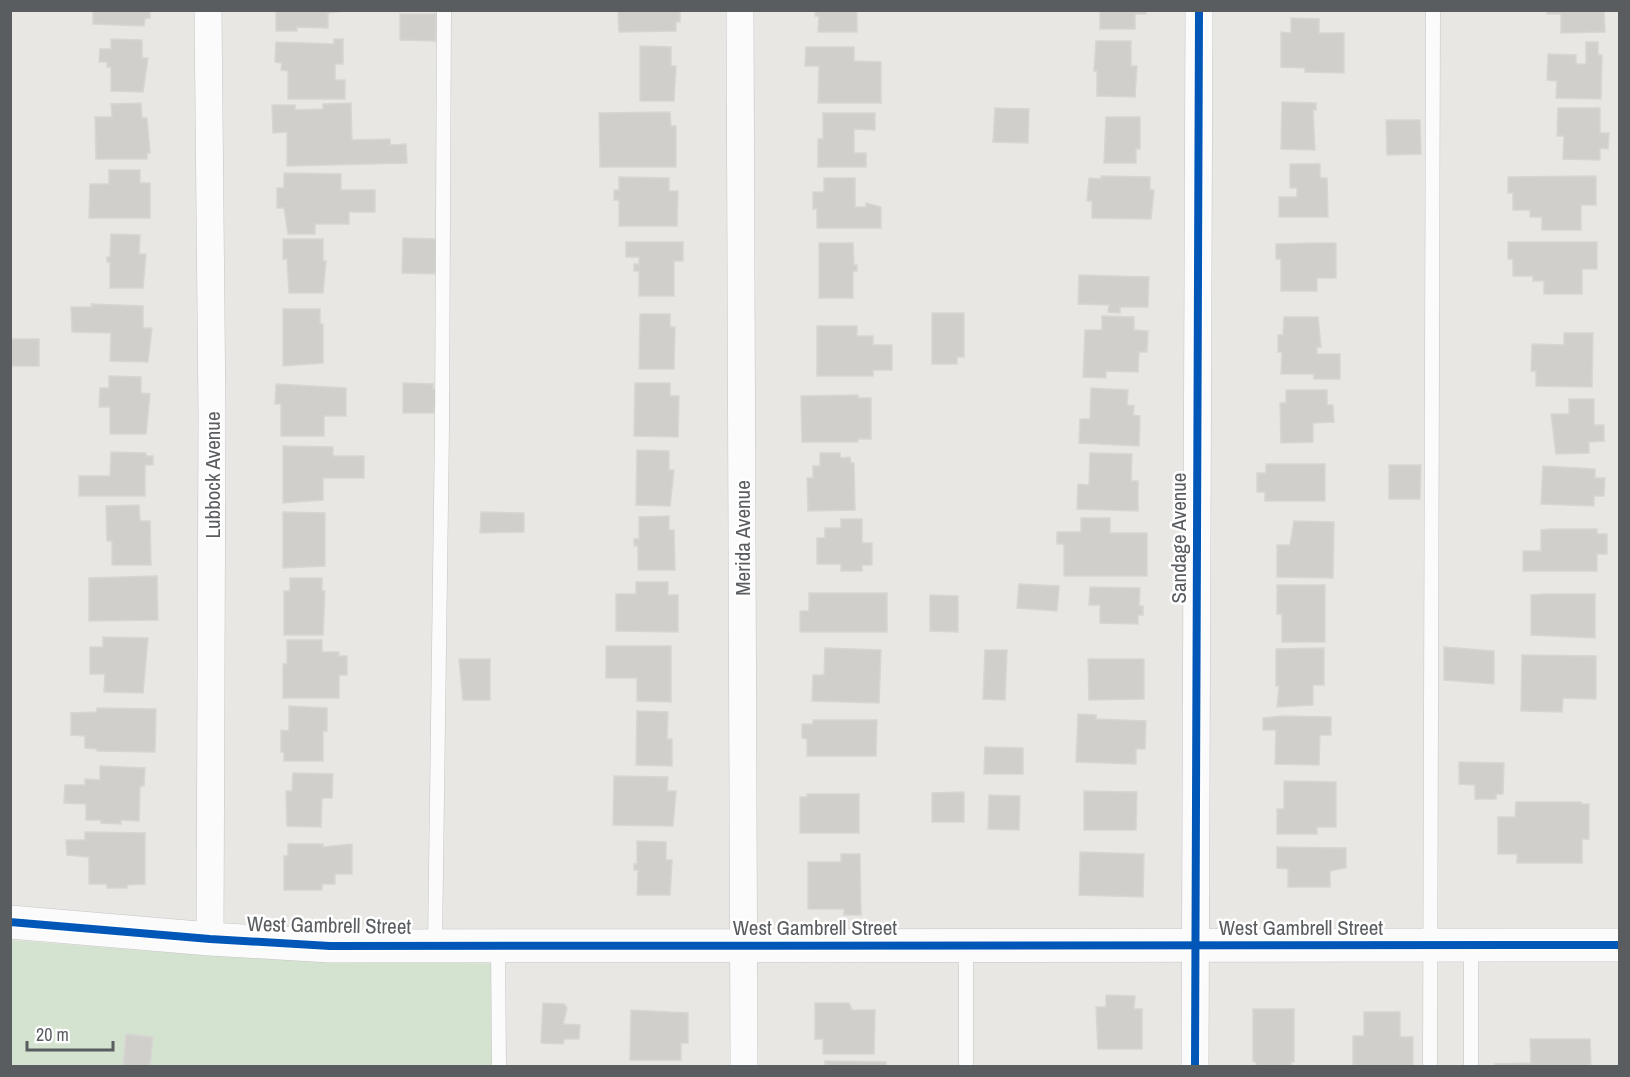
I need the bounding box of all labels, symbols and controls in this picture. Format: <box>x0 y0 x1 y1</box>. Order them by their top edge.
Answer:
street label: Lubbock Avenue <box>198 411 227 539</box>
street label: Sandage Avenue <box>1164 473 1193 603</box>
street label: Merida Avenue <box>728 480 757 596</box>
street label: West Gambrell Street <box>247 909 412 941</box>
street label: West Gambrell Street <box>733 913 897 942</box>
street label: West Gambrell Street <box>1219 913 1383 942</box>
scale bar <box>27 1014 112 1052</box>
text: 20 m <box>36 1022 69 1047</box>

